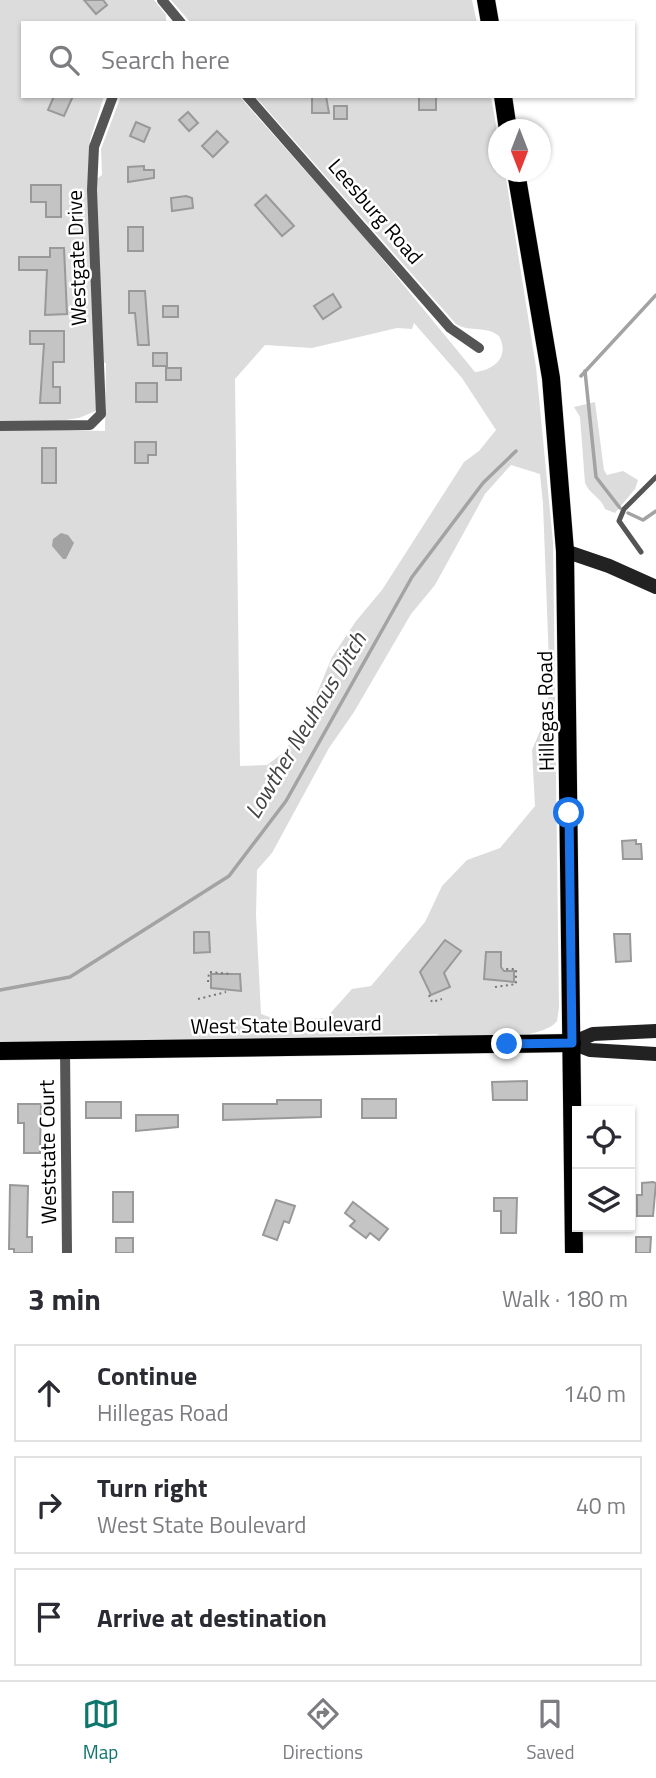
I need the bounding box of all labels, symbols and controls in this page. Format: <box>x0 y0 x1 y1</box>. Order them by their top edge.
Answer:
search box <box>21 21 635 98</box>
text: Search here <box>101 40 230 79</box>
icon: search <box>45 41 83 79</box>
north arrow <box>488 119 551 182</box>
street label: Leesburg Road <box>321 151 431 271</box>
street label: Westgate Drive <box>58 190 94 326</box>
water label: Lowther Neuhaus Ditch <box>235 625 375 825</box>
street label: Hillegas Road <box>528 651 562 771</box>
route start <box>553 797 584 828</box>
street label: West State Boulevard <box>190 1006 382 1042</box>
route end <box>491 1028 522 1059</box>
street label: Weststate Court <box>30 1079 64 1224</box>
map controls <box>572 1106 635 1232</box>
button: locate <box>572 1106 635 1169</box>
button: layers <box>572 1169 635 1232</box>
text: 3 min <box>28 1276 101 1322</box>
text: Walk · 180 m <box>502 1281 628 1316</box>
text: Continue <box>97 1356 197 1395</box>
icon: ahead <box>30 1374 68 1412</box>
text: 140 m <box>563 1376 626 1411</box>
text: Hillegas Road <box>97 1395 229 1430</box>
text: Turn right <box>97 1468 208 1507</box>
icon: right <box>30 1486 68 1524</box>
text: 40 m <box>576 1488 626 1523</box>
text: West State Boulevard <box>97 1507 306 1542</box>
icon: arrive <box>30 1598 68 1636</box>
text: Arrive at destination <box>97 1598 327 1637</box>
tab: Map <box>82 1695 120 1766</box>
tab: Directions <box>283 1695 363 1766</box>
tab: Saved <box>526 1695 574 1766</box>

